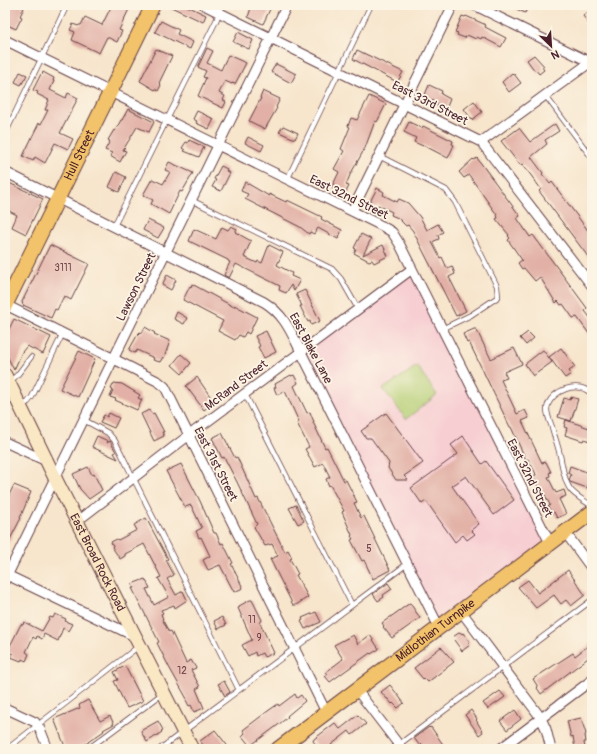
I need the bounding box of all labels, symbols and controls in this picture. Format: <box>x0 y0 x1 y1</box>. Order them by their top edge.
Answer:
north arrow <box>531 26 571 66</box>
text: N <box>548 47 561 62</box>
street label: East 33rd Street <box>389 78 470 129</box>
street label: Hull Street <box>61 128 98 183</box>
street label: East 32nd Street <box>307 172 391 223</box>
street label: Lawson Street <box>113 250 159 324</box>
house number: 3111 <box>54 262 72 274</box>
street label: East Blake Lane <box>286 310 336 386</box>
street label: McRand Street <box>202 357 271 414</box>
street label: East 31st Street <box>190 425 241 504</box>
street label: East 32nd Street <box>503 437 556 520</box>
street label: East Broad Rock Road <box>66 511 128 614</box>
house number: 5 <box>366 543 372 555</box>
street label: Midlothian Turnpike <box>393 596 478 665</box>
house number: 11 <box>248 614 256 626</box>
house number: 9 <box>256 632 262 644</box>
house number: 12 <box>177 665 187 677</box>

